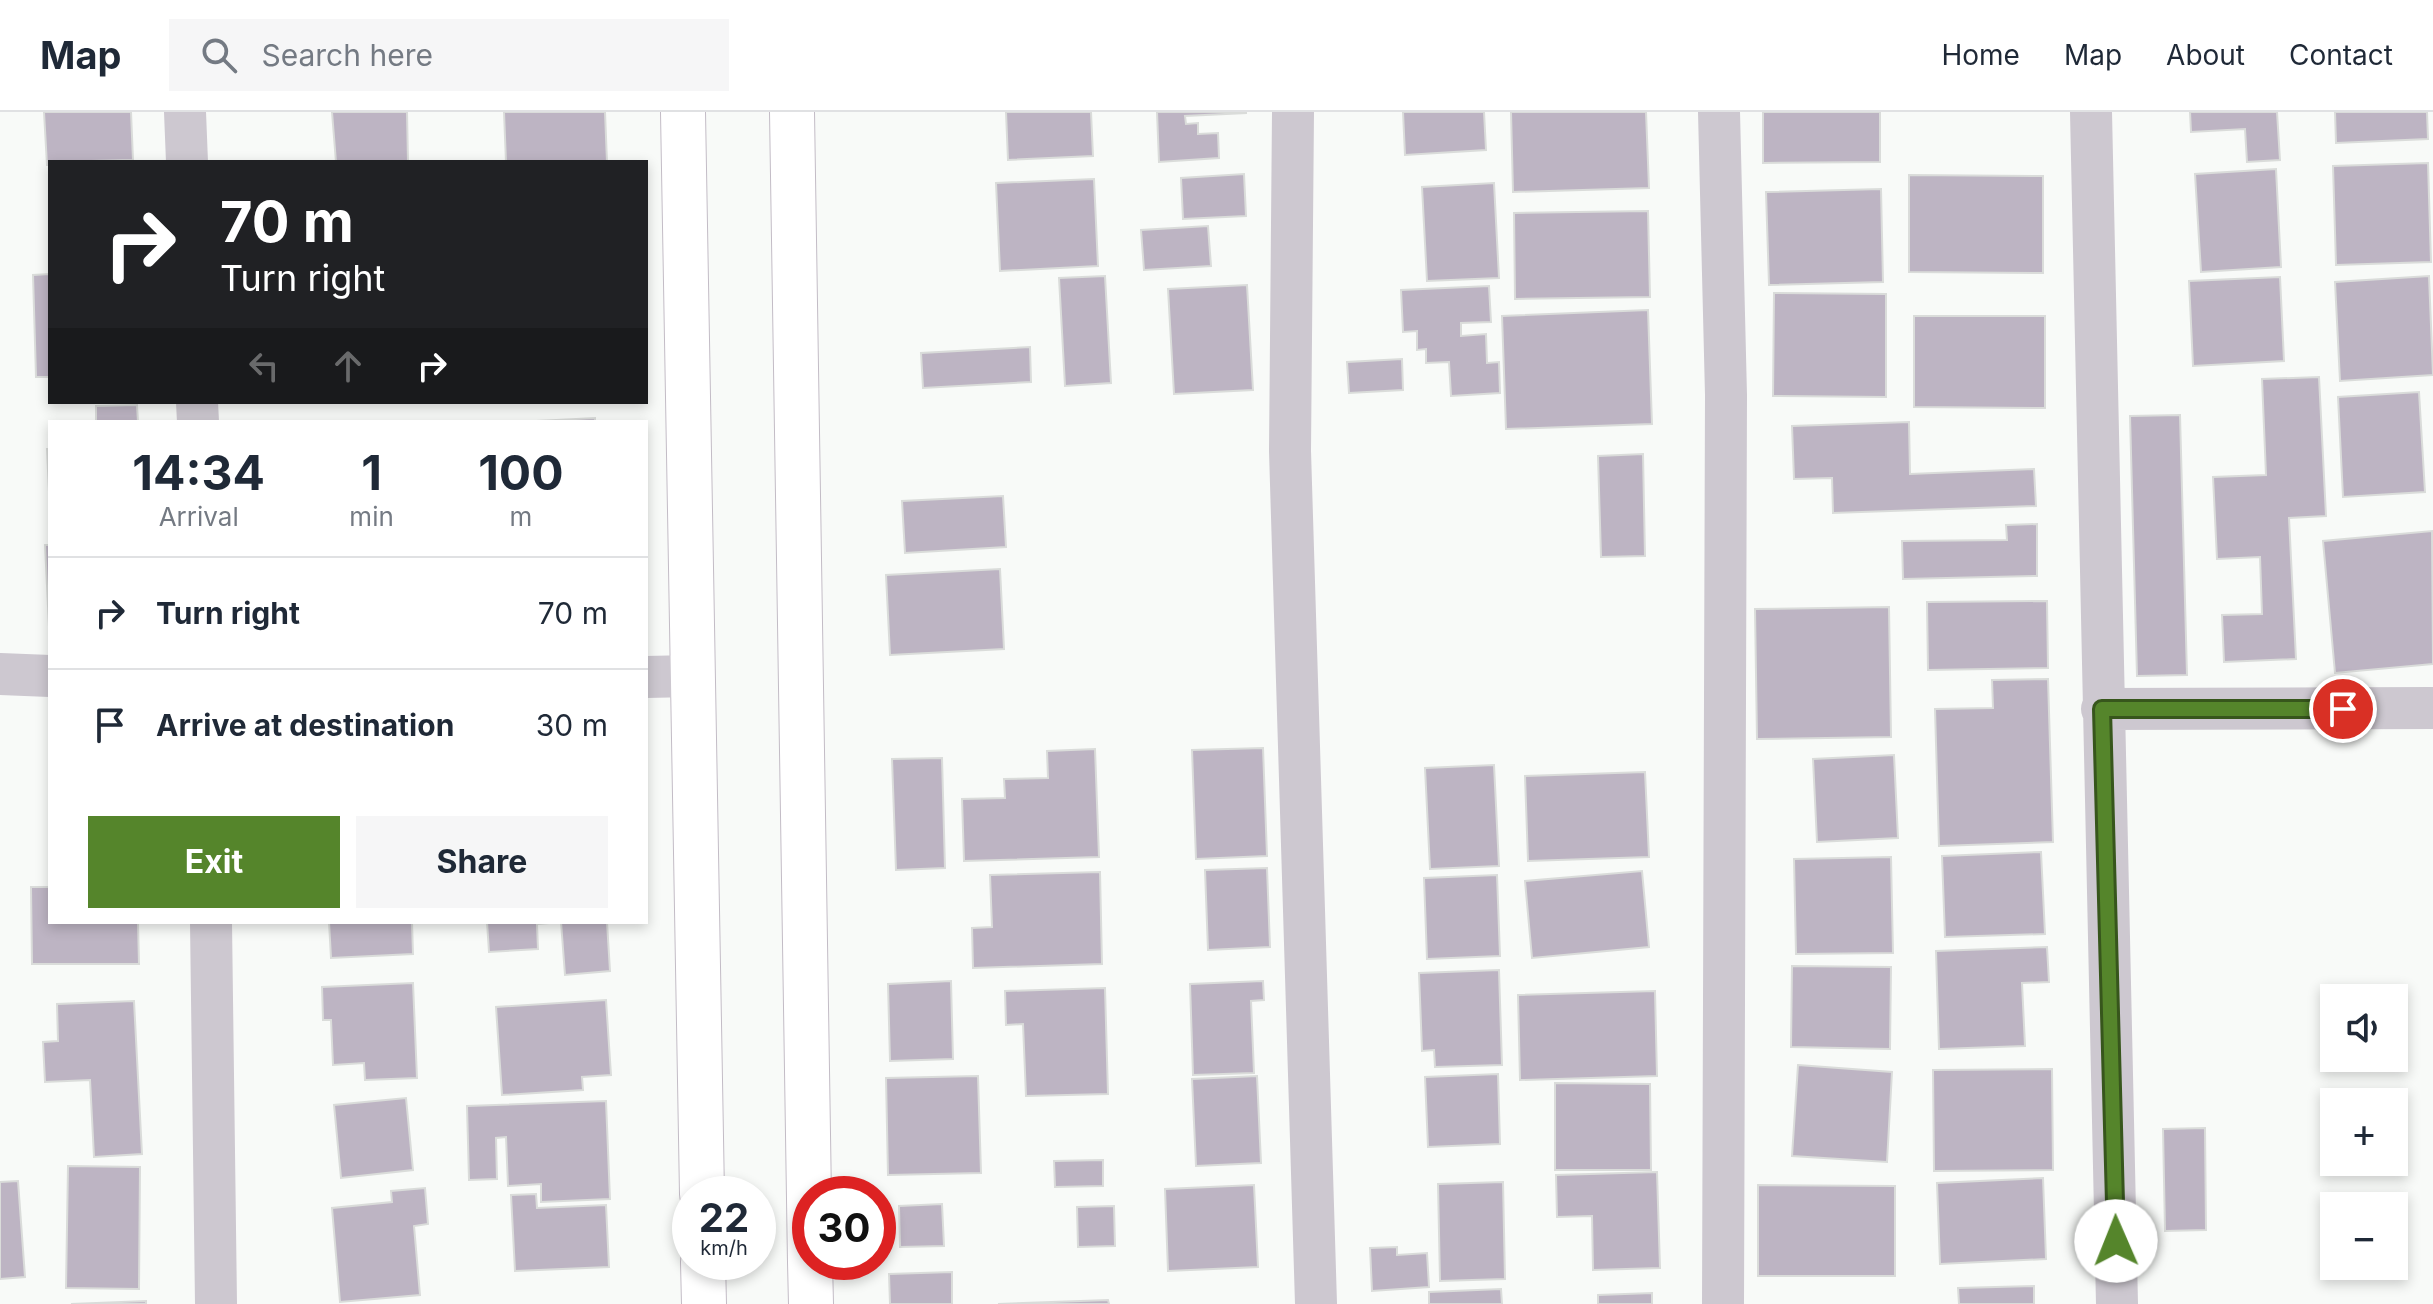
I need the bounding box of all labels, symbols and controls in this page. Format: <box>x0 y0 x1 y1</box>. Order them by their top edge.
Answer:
search box <box>169 19 729 91</box>
text: Map <box>40 32 121 78</box>
icon: search <box>197 33 241 77</box>
text: Search here <box>261 37 433 73</box>
text: Home <box>1941 38 2020 72</box>
text: Map <box>2064 38 2122 72</box>
text: About <box>2166 38 2245 72</box>
text: Contact <box>2289 38 2393 72</box>
text: 70 m <box>220 188 354 256</box>
icon: right <box>88 192 192 296</box>
text: Turn right <box>220 256 385 300</box>
icon: left <box>242 344 286 388</box>
icon: ahead <box>326 344 370 388</box>
icon: right <box>410 344 454 388</box>
text: 14:34 <box>132 443 265 502</box>
text: 1 <box>361 443 382 502</box>
text: 100 <box>478 443 564 502</box>
text: Arrival <box>159 501 239 532</box>
text: min <box>349 501 394 532</box>
text: m <box>509 501 532 532</box>
icon: right <box>88 591 132 635</box>
text: Turn right <box>156 595 300 631</box>
text: 70 m <box>538 595 608 631</box>
pin <box>2309 675 2377 743</box>
icon: arrive <box>2321 687 2365 731</box>
icon: arrive <box>88 703 132 747</box>
text: Arrive at destination <box>156 707 454 743</box>
text: 30 m <box>536 707 608 743</box>
button: Exit <box>88 816 340 908</box>
button: Share <box>356 816 608 908</box>
map controls <box>2320 984 2408 1280</box>
button: sound <box>2320 984 2408 1072</box>
button: + <box>2320 1088 2408 1176</box>
speed limit sign: 30 <box>792 1176 896 1280</box>
button: − <box>2320 1192 2408 1280</box>
text: 22 <box>699 1193 749 1242</box>
position arrow <box>2074 1199 2158 1283</box>
text: km/h <box>700 1236 748 1260</box>

